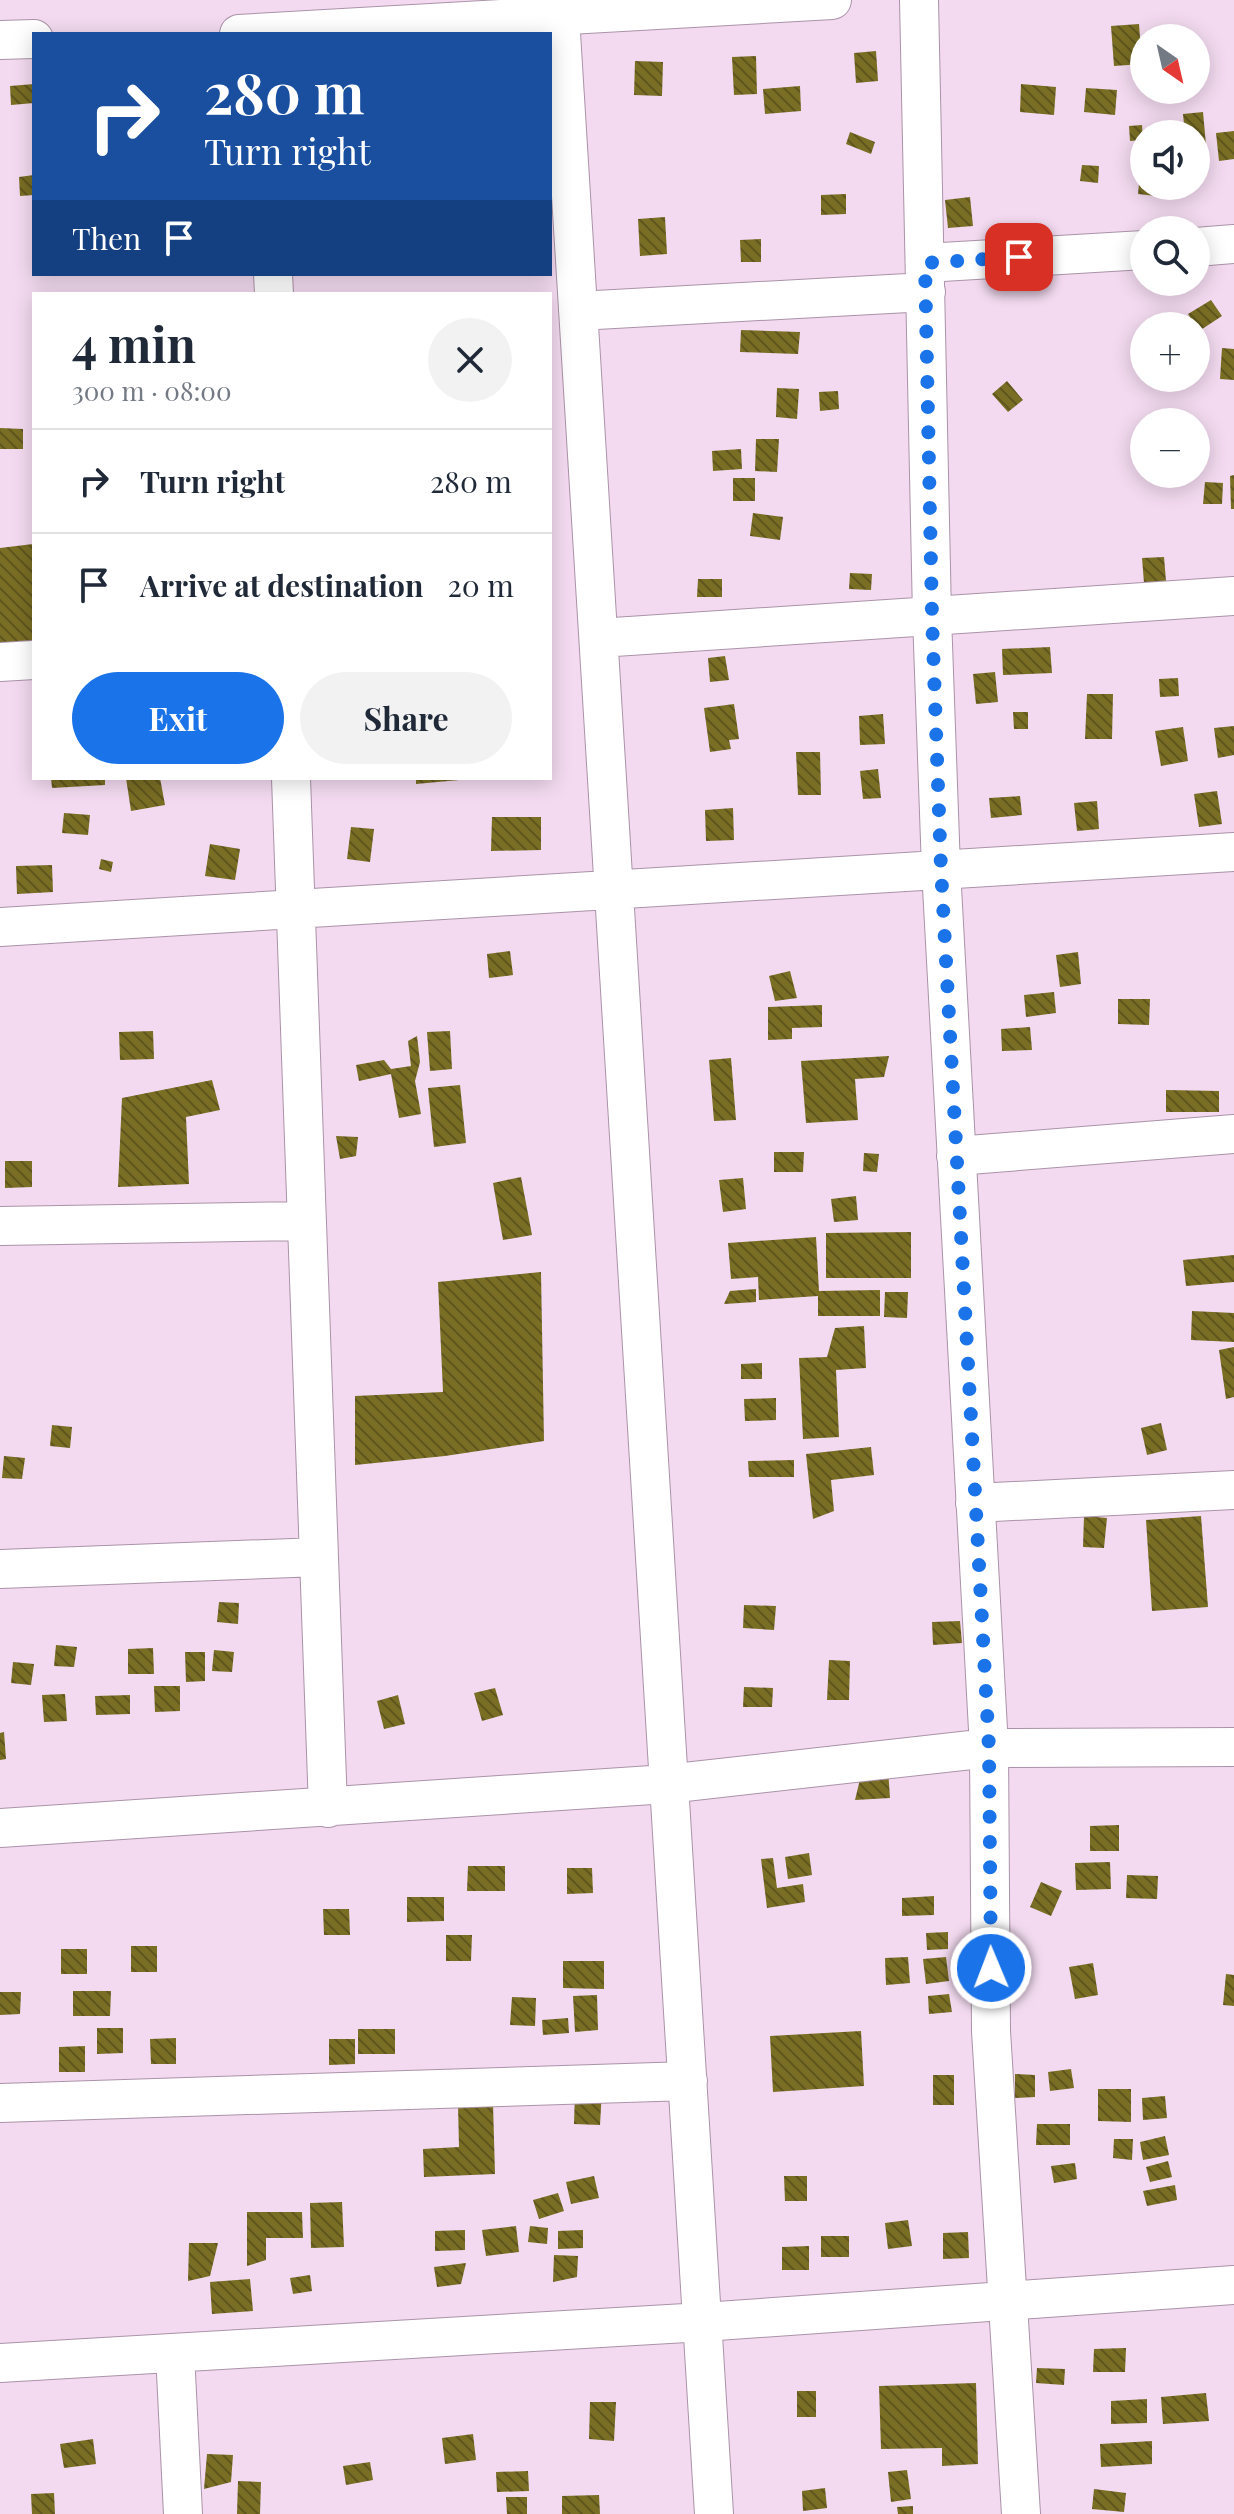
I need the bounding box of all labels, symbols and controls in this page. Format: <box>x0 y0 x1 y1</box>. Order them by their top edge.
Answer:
north arrow <box>1130 24 1210 104</box>
map controls <box>1130 24 1210 488</box>
text: 280 m <box>204 54 365 129</box>
icon: right <box>72 64 176 168</box>
button: sound <box>1130 120 1210 200</box>
text: Turn right <box>204 126 371 174</box>
icon: arrive <box>157 216 201 260</box>
button: search <box>1130 216 1210 296</box>
text: Then <box>72 218 141 258</box>
pin <box>985 223 1053 291</box>
icon: arrive <box>997 235 1041 279</box>
text: 4 min <box>72 311 196 375</box>
button: + <box>1130 312 1210 392</box>
button: close <box>428 318 512 402</box>
text: 300 m · 08:00 <box>72 373 232 408</box>
button: − <box>1130 408 1210 488</box>
icon: right <box>72 459 116 503</box>
text: Turn right <box>140 461 285 501</box>
text: 280 m <box>430 461 512 501</box>
icon: arrive <box>72 563 116 607</box>
text: Arrive at destination <box>140 565 423 605</box>
text: 20 m <box>447 565 514 605</box>
button: Exit <box>72 672 284 764</box>
button: Share <box>300 672 512 764</box>
position arrow <box>949 1926 1033 2010</box>

